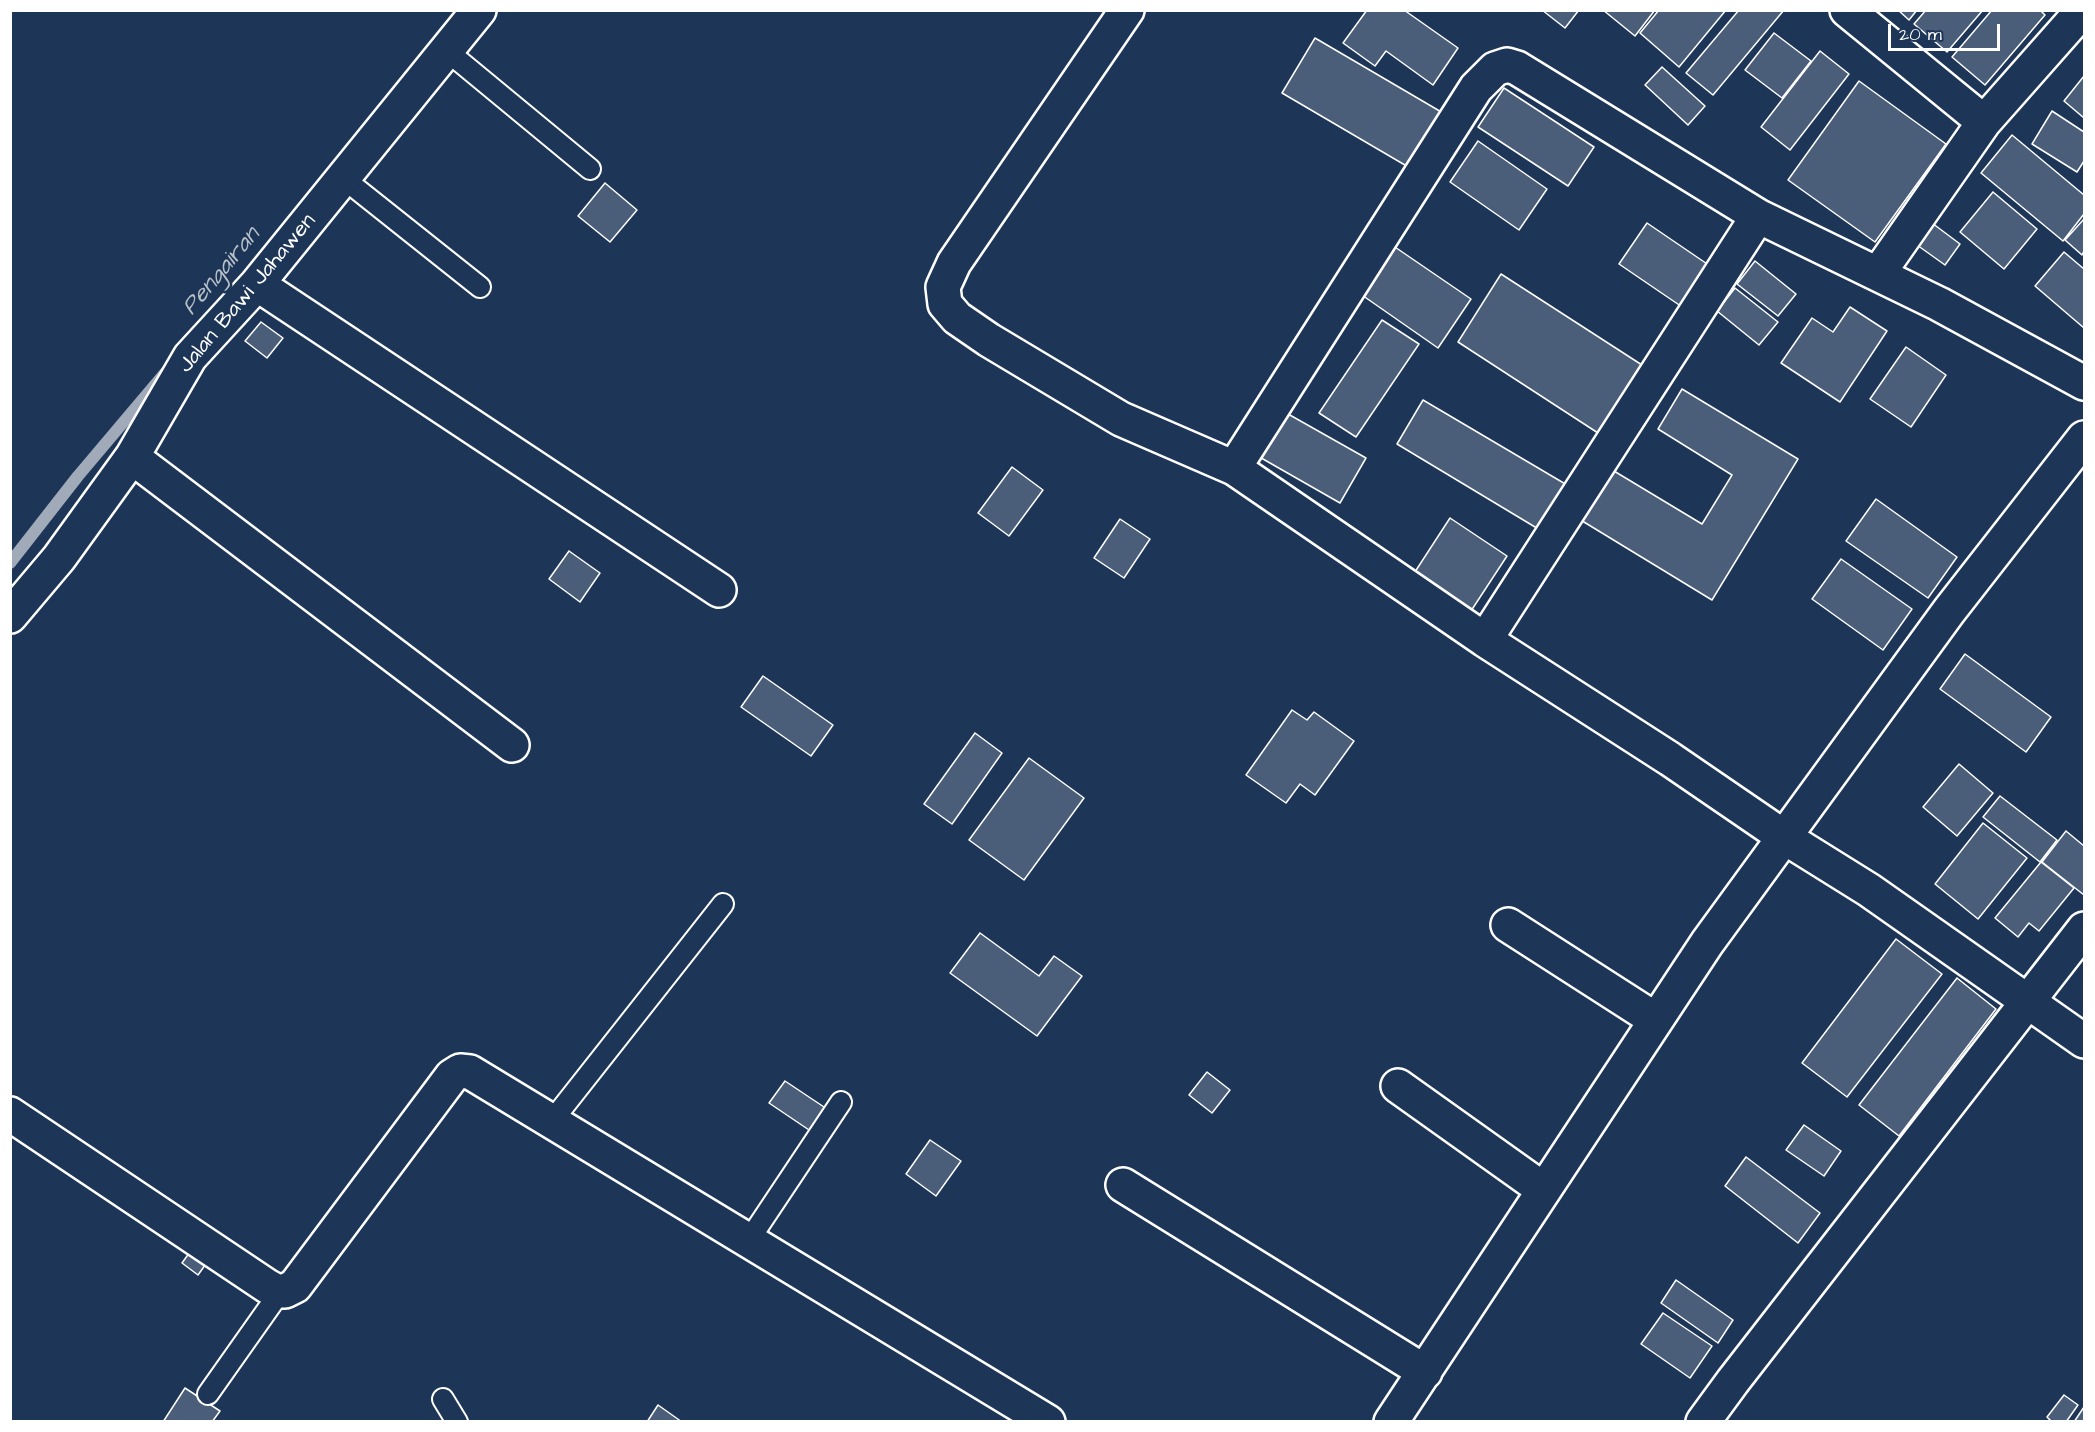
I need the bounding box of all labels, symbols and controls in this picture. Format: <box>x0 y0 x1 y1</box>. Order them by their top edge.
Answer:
scale bar <box>1891 12 2004 50</box>
text: 20 m <box>1899 22 1942 47</box>
street label: Jalan Bawi Jahawen <box>174 209 322 379</box>
water label: Pengairan <box>177 222 267 322</box>

